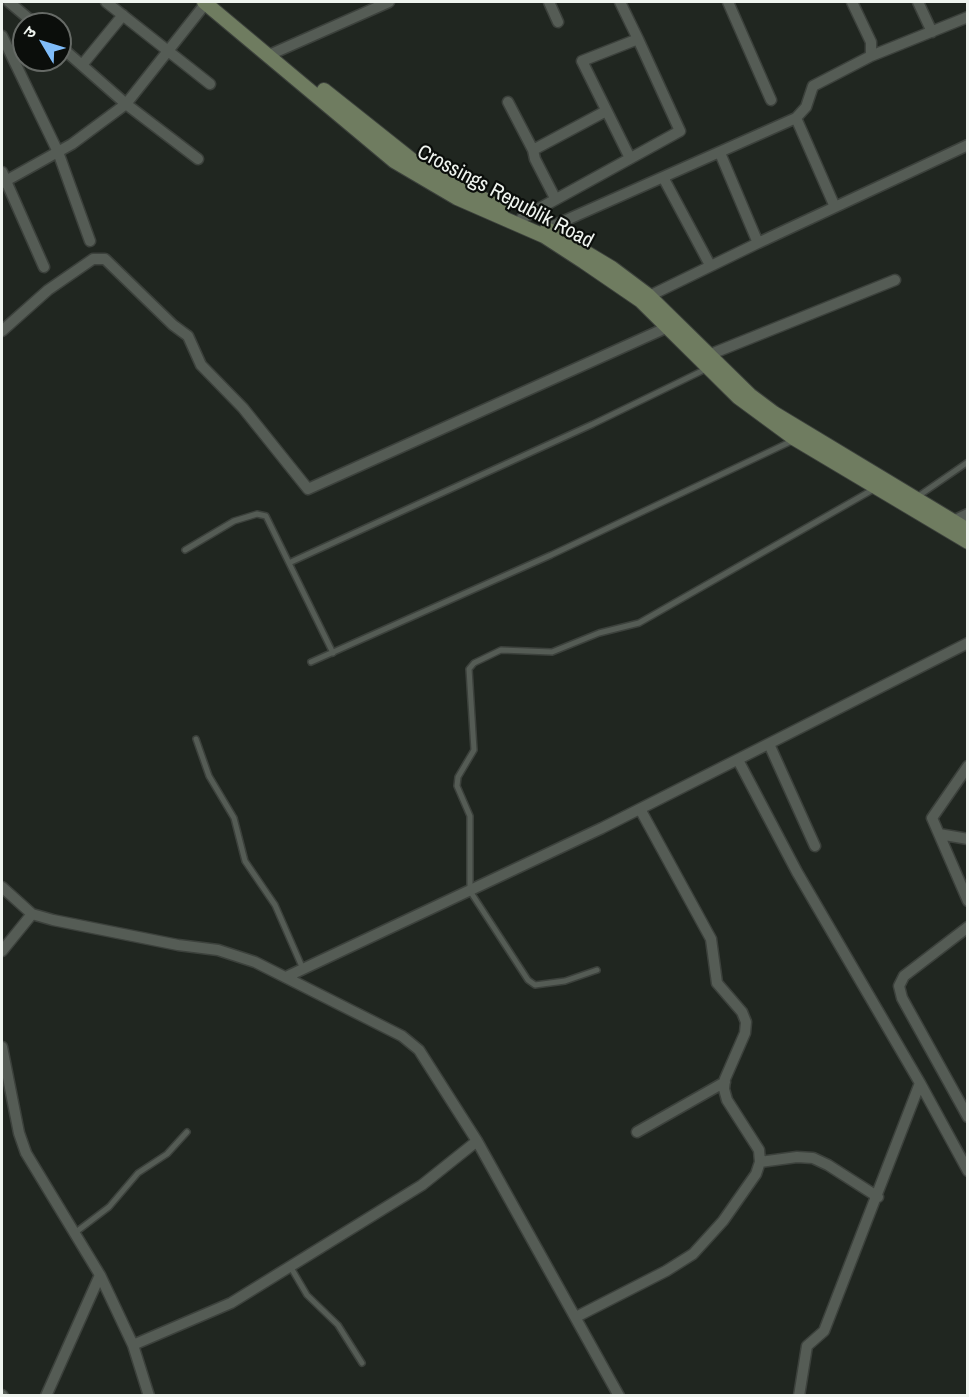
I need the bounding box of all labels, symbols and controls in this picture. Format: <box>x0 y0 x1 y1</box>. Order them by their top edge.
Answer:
north arrow <box>12 12 72 72</box>
text: उ <box>18 22 41 43</box>
street label: Crossings Republik Road <box>412 140 598 254</box>

